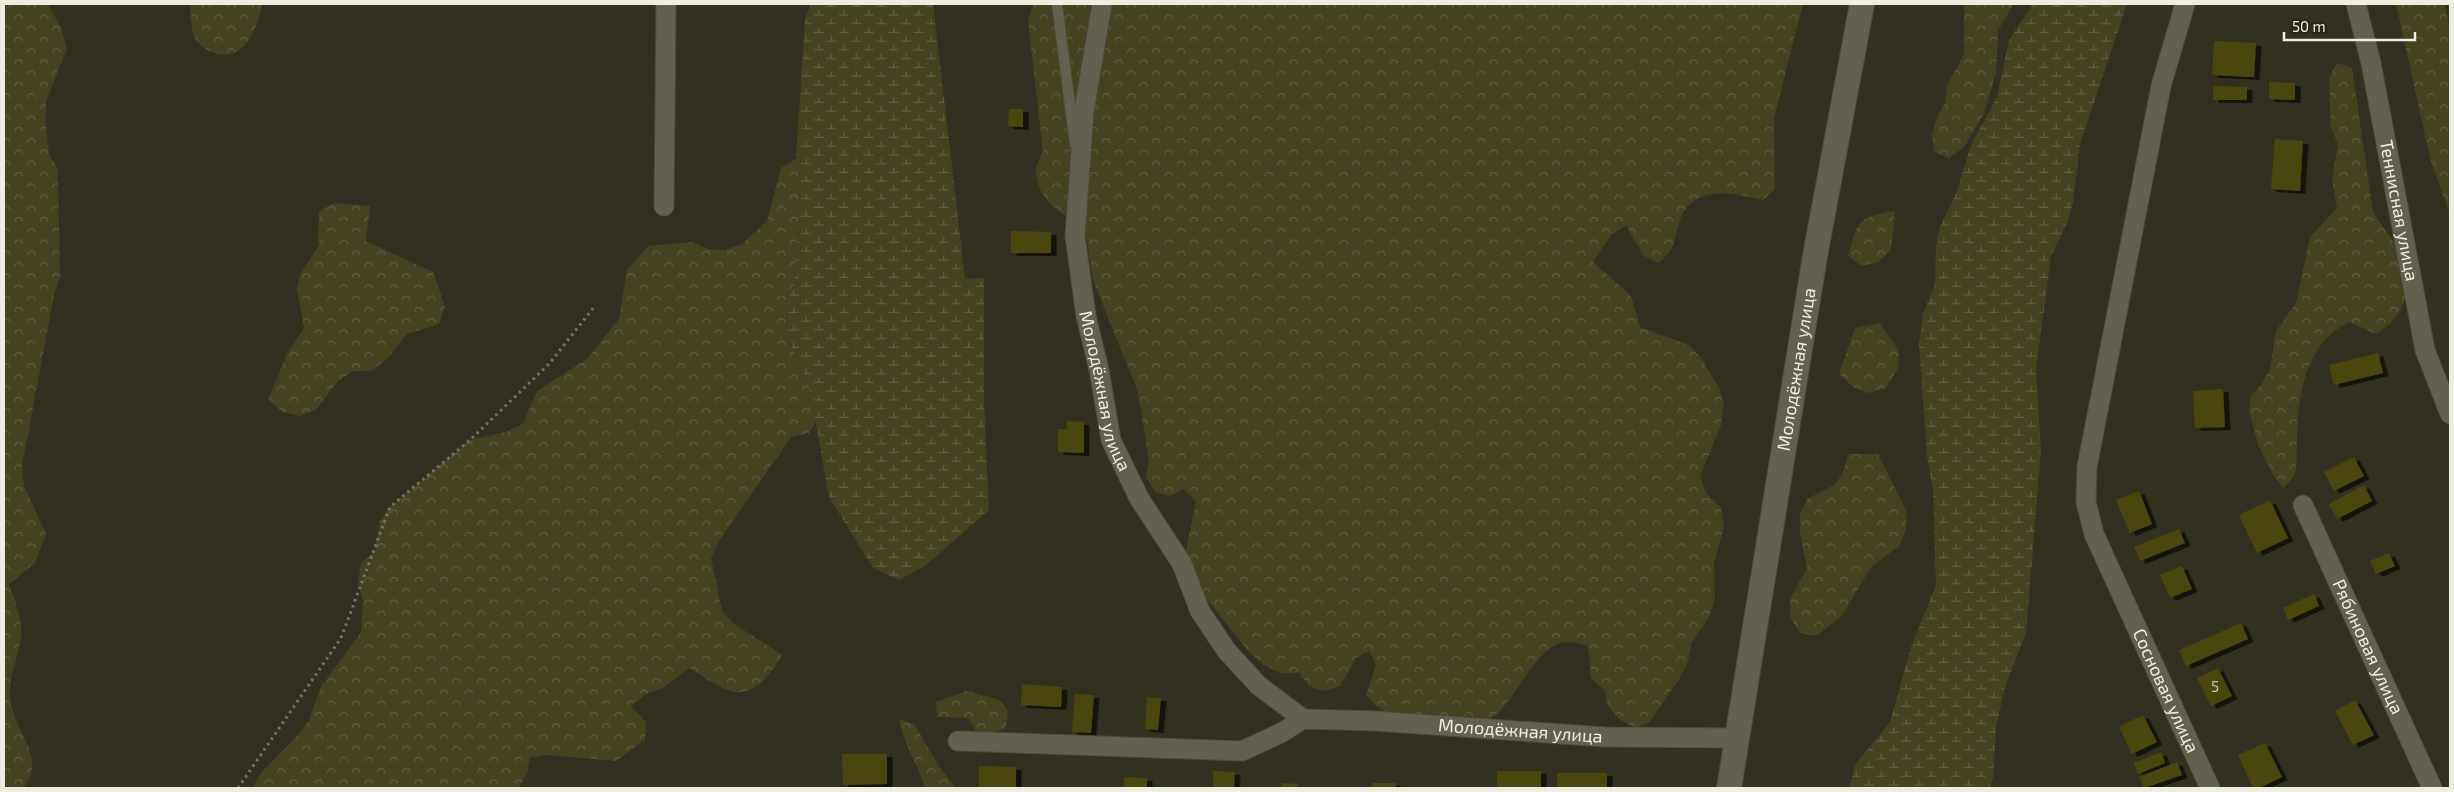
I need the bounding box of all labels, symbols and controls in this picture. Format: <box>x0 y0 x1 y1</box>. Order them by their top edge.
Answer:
scale bar <box>2284 10 2415 42</box>
text: 50 m <box>2292 17 2326 35</box>
street label: Теннисная улица <box>2376 138 2424 283</box>
street label: Молодёжная улица <box>1772 286 1820 452</box>
street label: Молодёжная улица <box>1075 308 1136 474</box>
street label: Рябиновая улица <box>2328 575 2409 718</box>
street label: Сосновая улица <box>2129 625 2204 756</box>
house number: 5 <box>2211 677 2219 695</box>
street label: Молодёжная улица <box>1437 713 1604 747</box>

